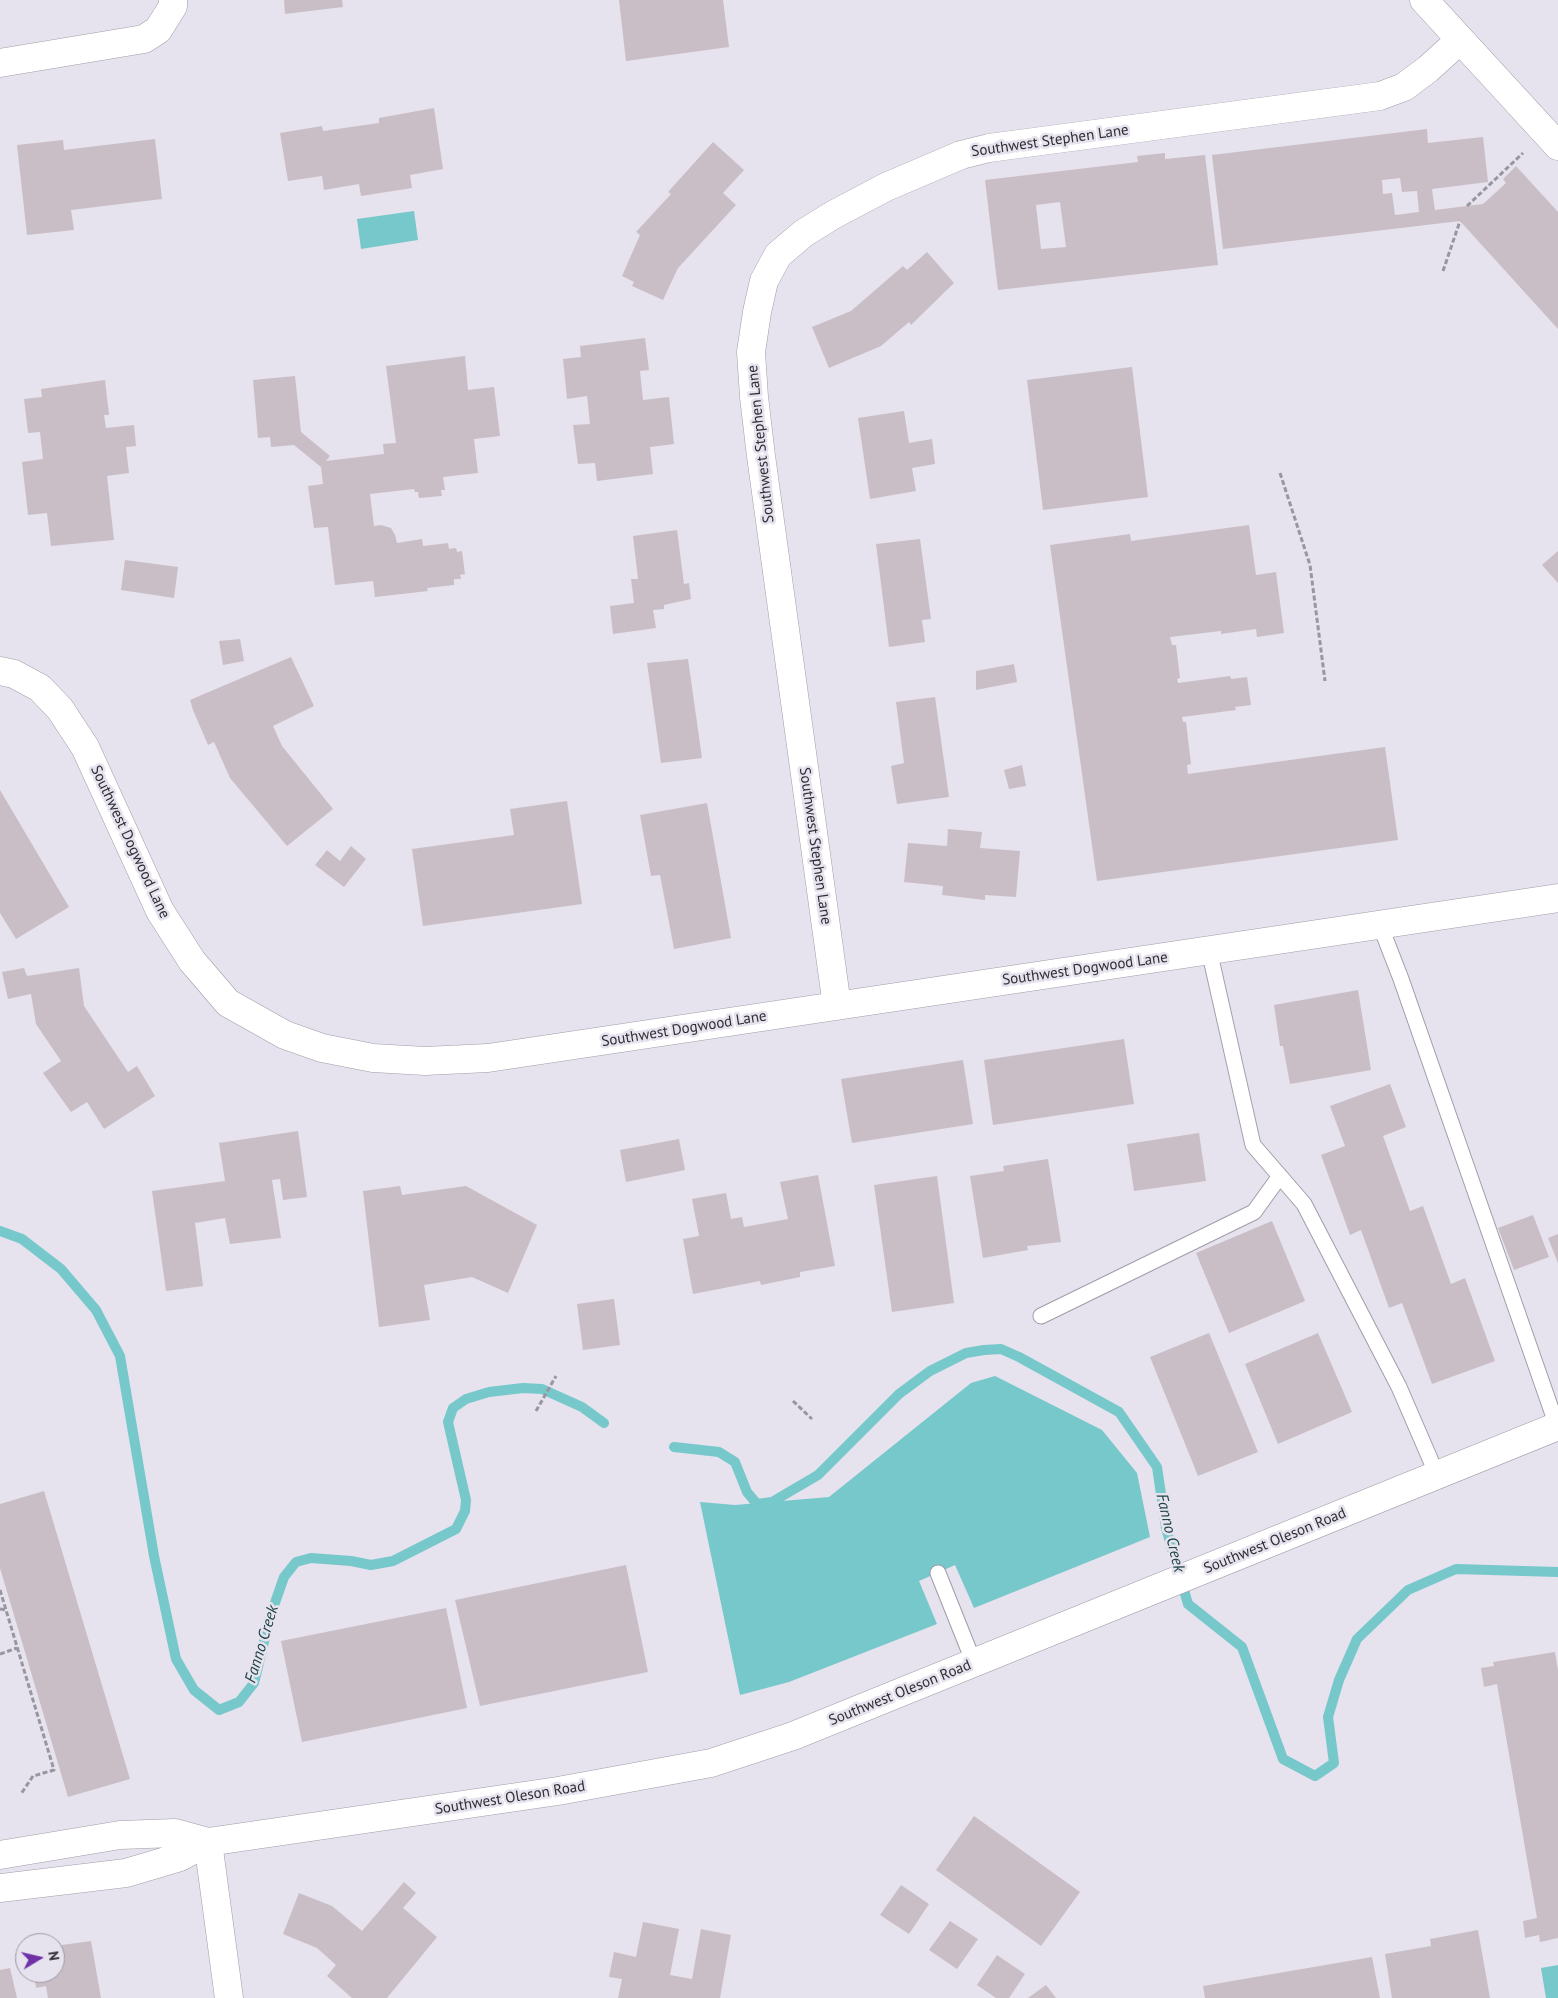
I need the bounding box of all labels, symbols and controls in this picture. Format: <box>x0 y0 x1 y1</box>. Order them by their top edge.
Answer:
street label: Southwest Stephen Lane <box>970 121 1130 161</box>
street label: Southwest Stephen Lane <box>744 364 778 524</box>
street label: Southwest Dogwood Lane <box>87 763 173 921</box>
street label: Southwest Stephen Lane <box>795 766 835 926</box>
street label: Southwest Dogwood Lane <box>1001 948 1169 990</box>
street label: Southwest Dogwood Lane <box>600 1007 768 1051</box>
water label: Fanno Creek <box>1152 1492 1188 1574</box>
street label: Southwest Oleson Road <box>1201 1504 1349 1578</box>
water label: Fanno Creek <box>241 1603 283 1685</box>
street label: Southwest Oleson Road <box>826 1656 974 1730</box>
street label: Southwest Oleson Road <box>434 1777 586 1819</box>
north arrow <box>15 1933 65 1983</box>
text: N <box>44 1950 63 1962</box>

